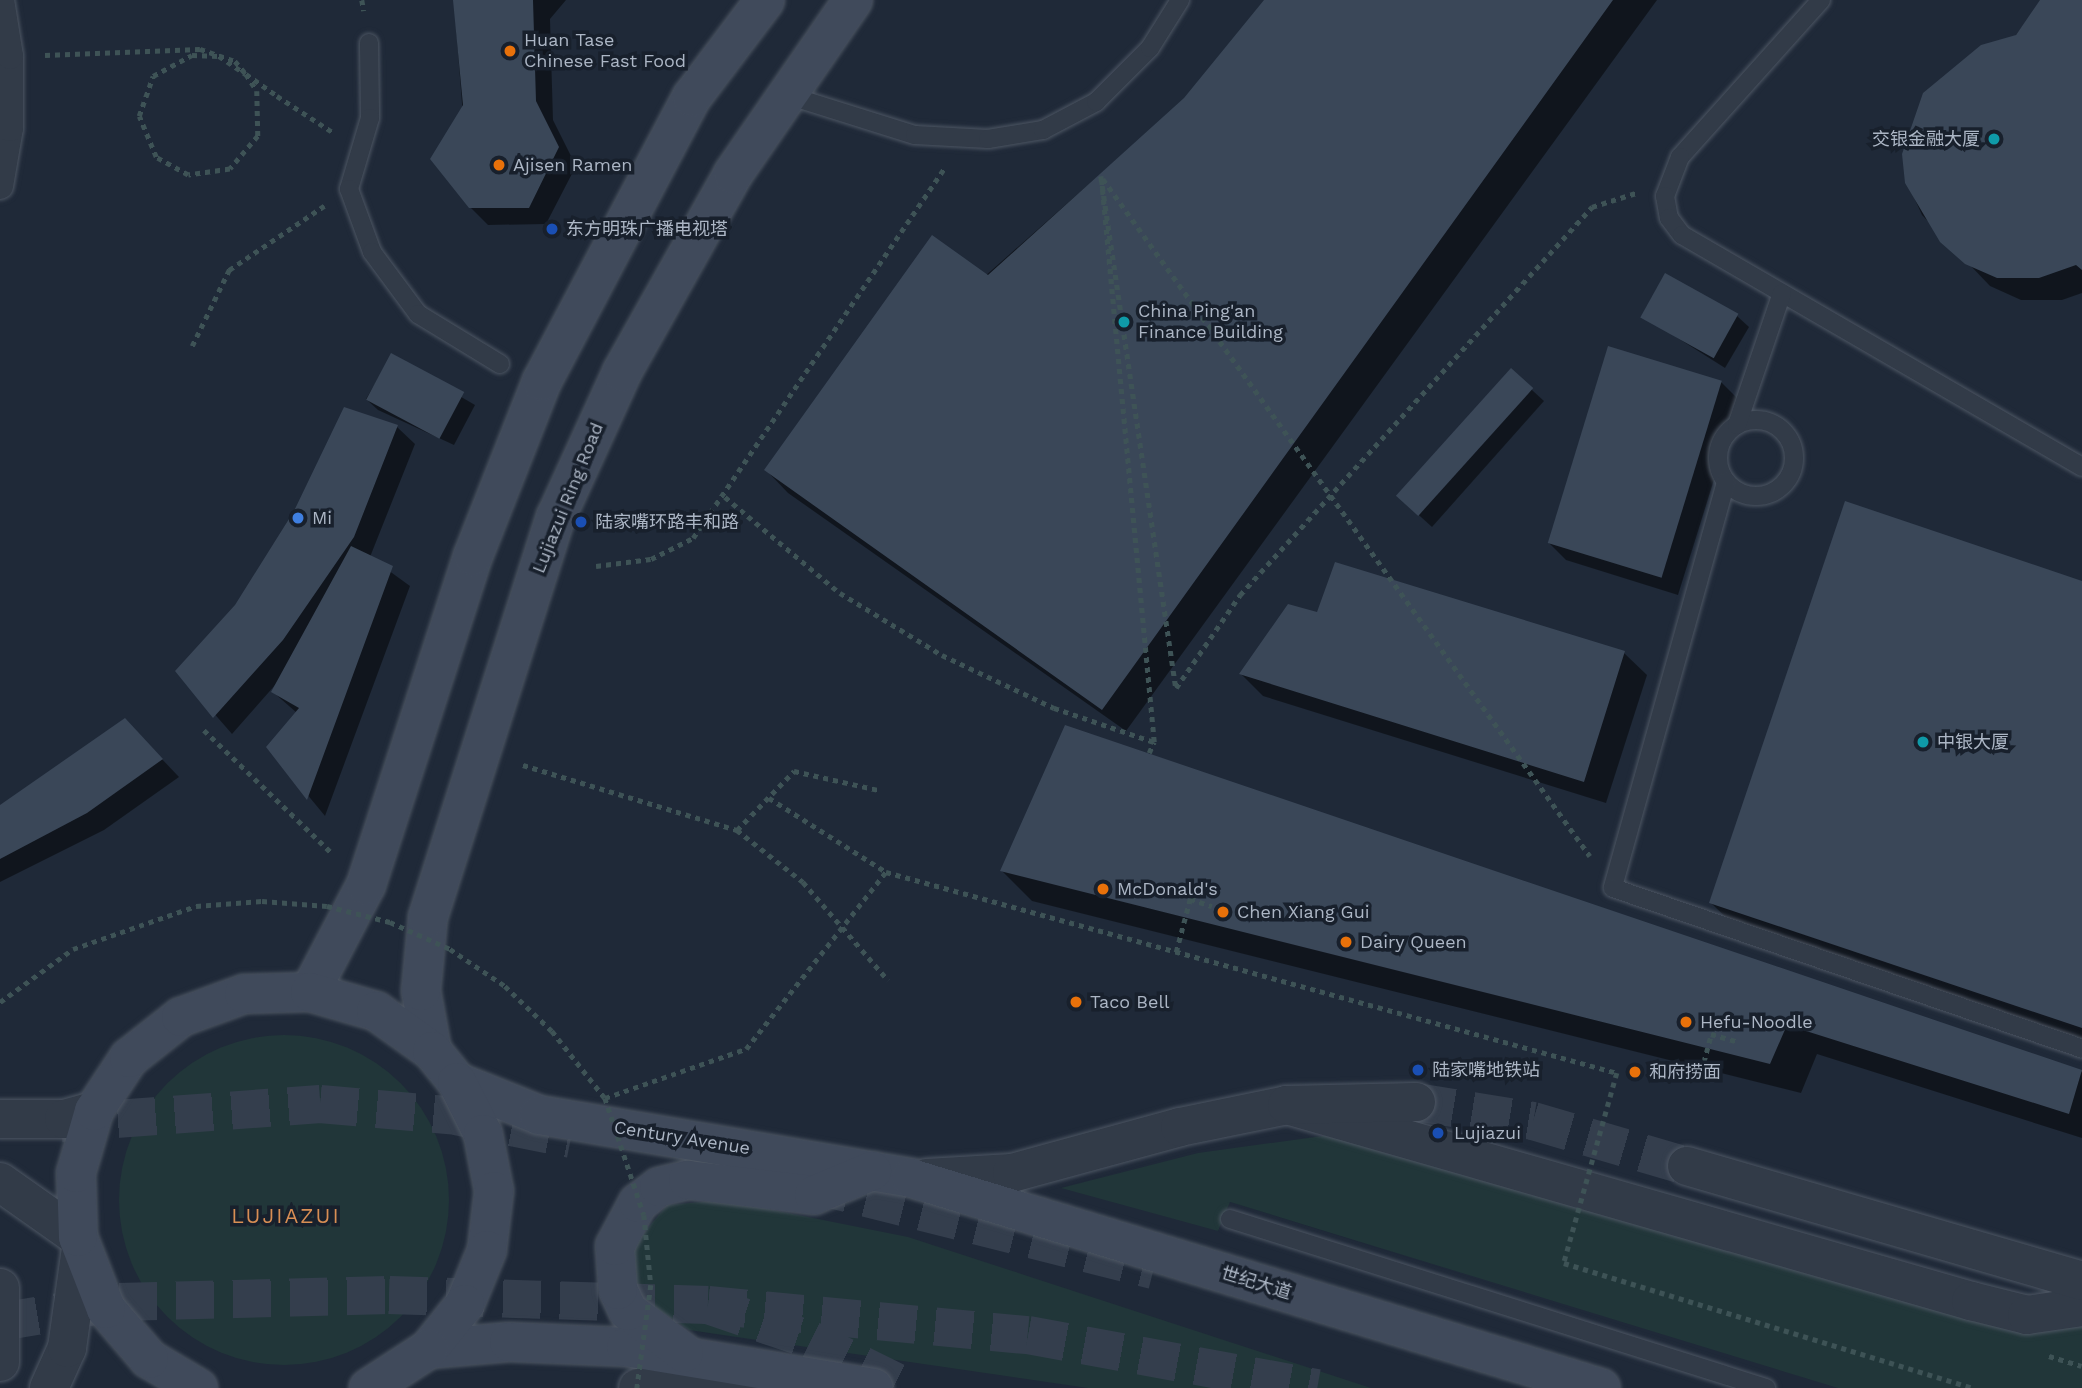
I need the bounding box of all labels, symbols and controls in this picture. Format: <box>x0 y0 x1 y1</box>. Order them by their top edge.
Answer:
place label: Huan Tase Chinese Fast Food <box>524 30 686 72</box>
marker: Huan Tase Chinese Fast Food <box>502 43 518 59</box>
place label: 交银金融大厦 <box>1872 128 1980 150</box>
marker: 交银金融大厦 <box>1986 131 2002 147</box>
place label: Ajisen Ramen <box>513 154 632 176</box>
marker: Ajisen Ramen <box>491 157 507 173</box>
place label: 东方明珠广播电视塔 <box>566 218 728 240</box>
marker: 东方明珠广播电视塔 <box>544 221 560 237</box>
place label: China Ping'an Finance Building <box>1138 301 1283 344</box>
marker: China Ping'an Finance Building <box>1116 314 1132 330</box>
street label: Lujiazui Ring Road <box>528 420 608 576</box>
place label: Mi <box>312 507 332 529</box>
marker: Mi <box>290 510 306 526</box>
place label: 陆家嘴环路丰和路 <box>595 511 739 533</box>
marker: 陆家嘴环路丰和路 <box>573 514 589 530</box>
place label: 中银大厦 <box>1937 731 2009 753</box>
marker: 中银大厦 <box>1915 734 1931 750</box>
place label: McDonald's <box>1117 878 1218 900</box>
marker: McDonald's <box>1095 881 1111 897</box>
place label: Chen Xiang Gui <box>1237 901 1370 923</box>
marker: Chen Xiang Gui <box>1215 904 1231 920</box>
place label: Dairy Queen <box>1360 931 1467 953</box>
marker: Dairy Queen <box>1338 934 1354 950</box>
place label: Taco Bell <box>1090 991 1169 1013</box>
marker: Taco Bell <box>1068 994 1084 1010</box>
place label: Hefu-Noodle <box>1700 1011 1813 1033</box>
marker: Hefu-Noodle <box>1678 1014 1694 1030</box>
place label: 陆家嘴地铁站 <box>1432 1059 1540 1081</box>
place label: 和府捞面 <box>1649 1061 1721 1083</box>
marker: 陆家嘴地铁站 <box>1410 1062 1426 1078</box>
marker: 和府捞面 <box>1627 1064 1643 1080</box>
street label: Century Avenue <box>612 1116 752 1160</box>
place label: Lujiazui <box>1454 1122 1521 1144</box>
marker: Lujiazui <box>1428 1123 1448 1143</box>
district label: LUJIAZUI <box>232 1203 340 1229</box>
street label: 世纪大道 <box>1218 1262 1294 1304</box>

